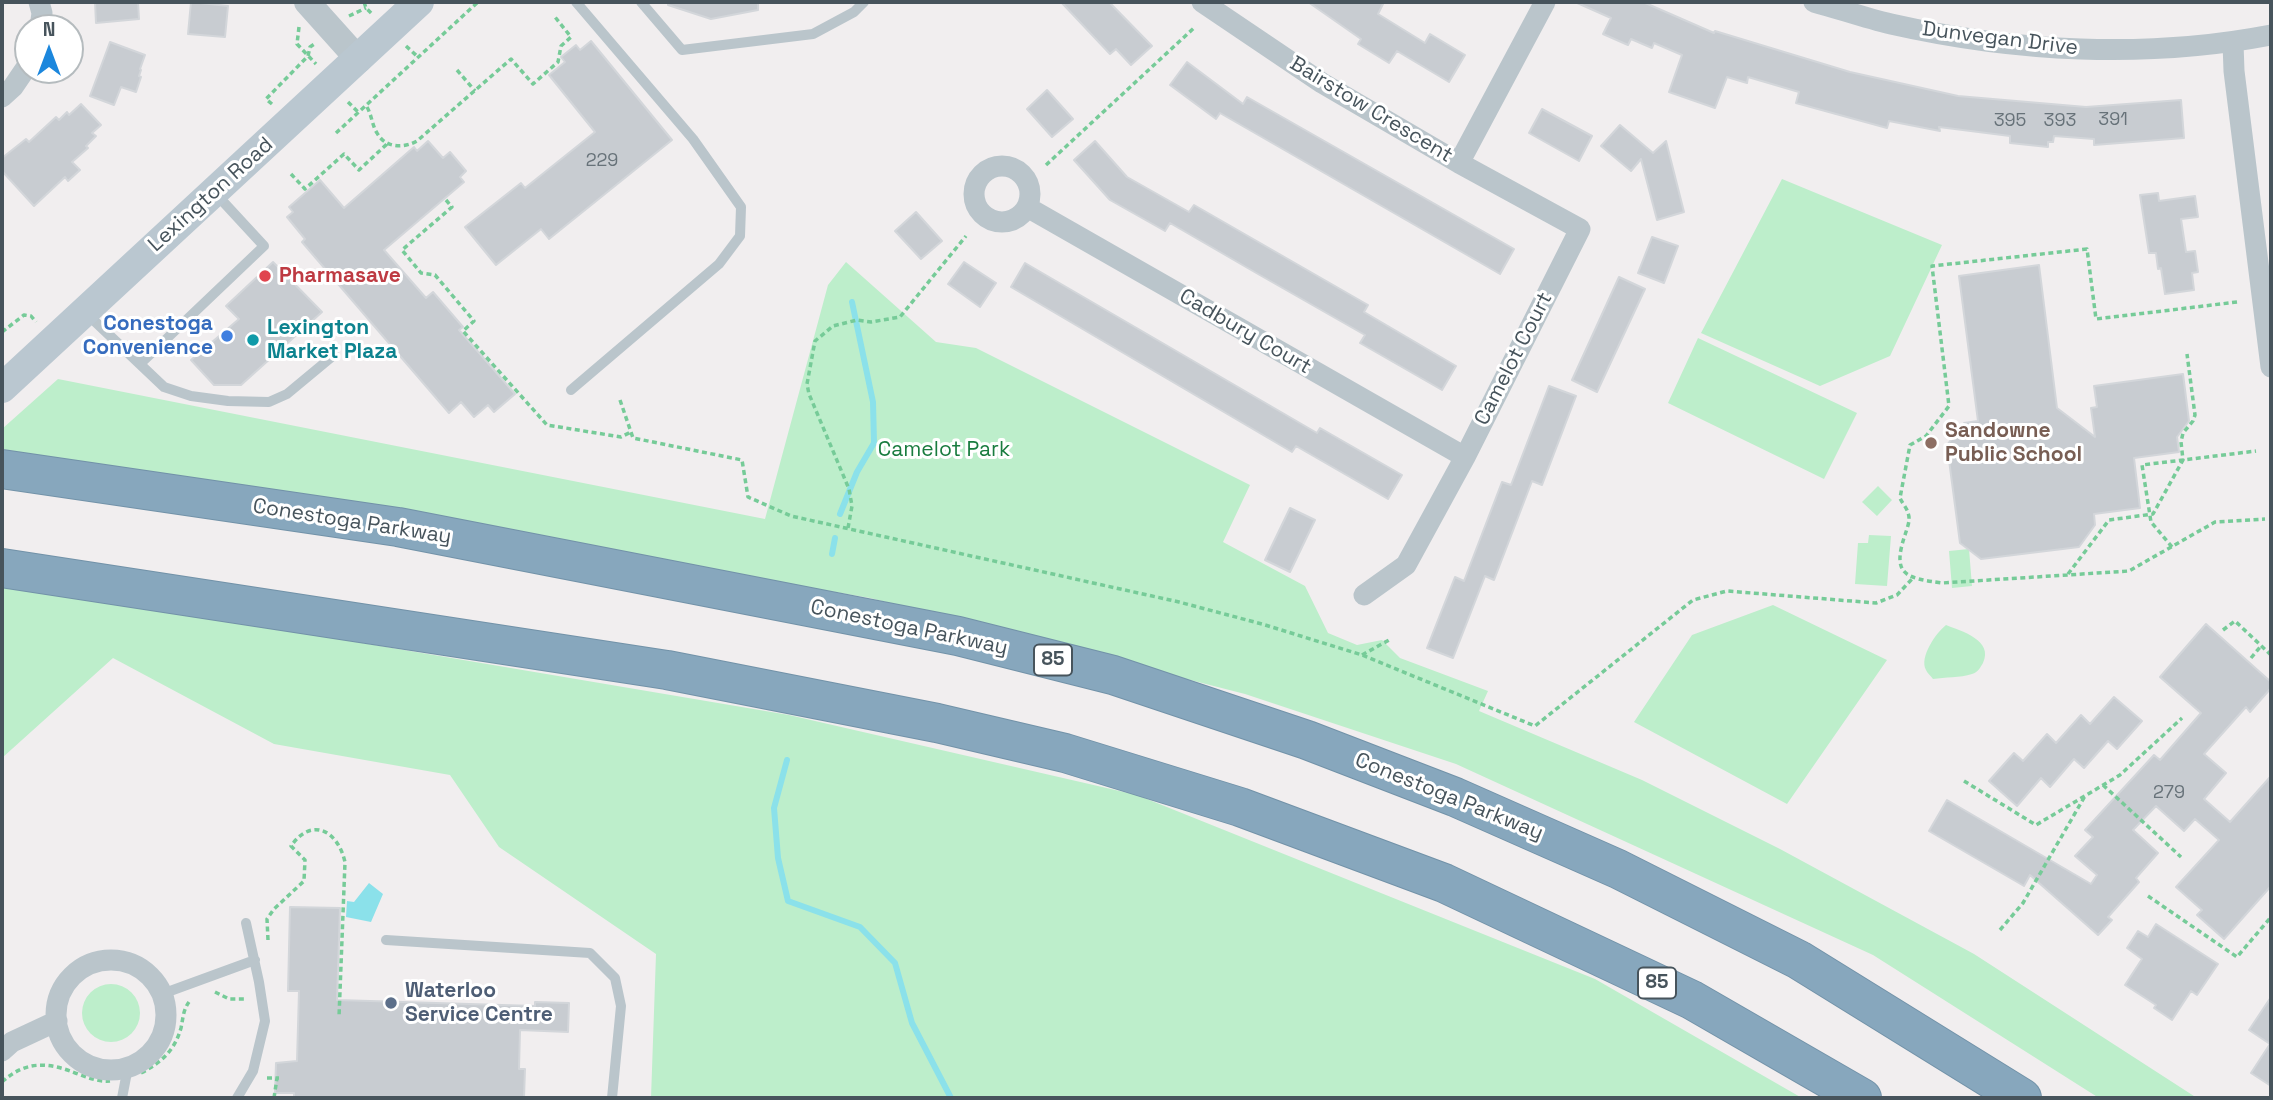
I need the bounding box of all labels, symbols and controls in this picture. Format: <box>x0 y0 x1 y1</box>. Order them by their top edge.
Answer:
north arrow <box>14 14 84 84</box>
text: N <box>43 17 55 42</box>
street label: Dunvegan Drive <box>1921 17 2079 61</box>
street label: Bairstow Crescent <box>1285 51 1457 169</box>
house number: 391 <box>2098 109 2128 131</box>
house number: 395 <box>1994 110 2026 132</box>
house number: 393 <box>2044 110 2076 132</box>
street label: Lexington Road <box>143 132 279 258</box>
house number: 229 <box>586 150 618 172</box>
place label: Pharmasave <box>279 263 401 289</box>
marker: Pharmasave <box>257 268 273 284</box>
street label: Cadbury Court <box>1175 284 1315 380</box>
street label: Camelot Court <box>1470 288 1558 430</box>
place label: Conestoga Convenience <box>83 311 213 361</box>
place label: Lexington Market Plaza <box>267 315 397 365</box>
marker: Conestoga Convenience <box>219 328 235 344</box>
marker: Lexington Market Plaza <box>245 332 261 348</box>
place label: Sandowne Public School <box>1945 418 2082 468</box>
marker: Sandowne Public School <box>1923 435 1939 451</box>
park label: Camelot Park <box>878 437 1010 463</box>
street label: Conestoga Parkway <box>251 494 453 550</box>
street label: Conestoga Parkway <box>808 595 1010 661</box>
road number: 85 <box>1034 645 1072 676</box>
street label: Conestoga Parkway <box>1351 748 1547 846</box>
house number: 279 <box>2153 782 2185 804</box>
road number: 85 <box>1638 967 1676 998</box>
place label: Waterloo Service Centre <box>405 978 553 1028</box>
marker: Waterloo Service Centre <box>383 995 399 1011</box>

